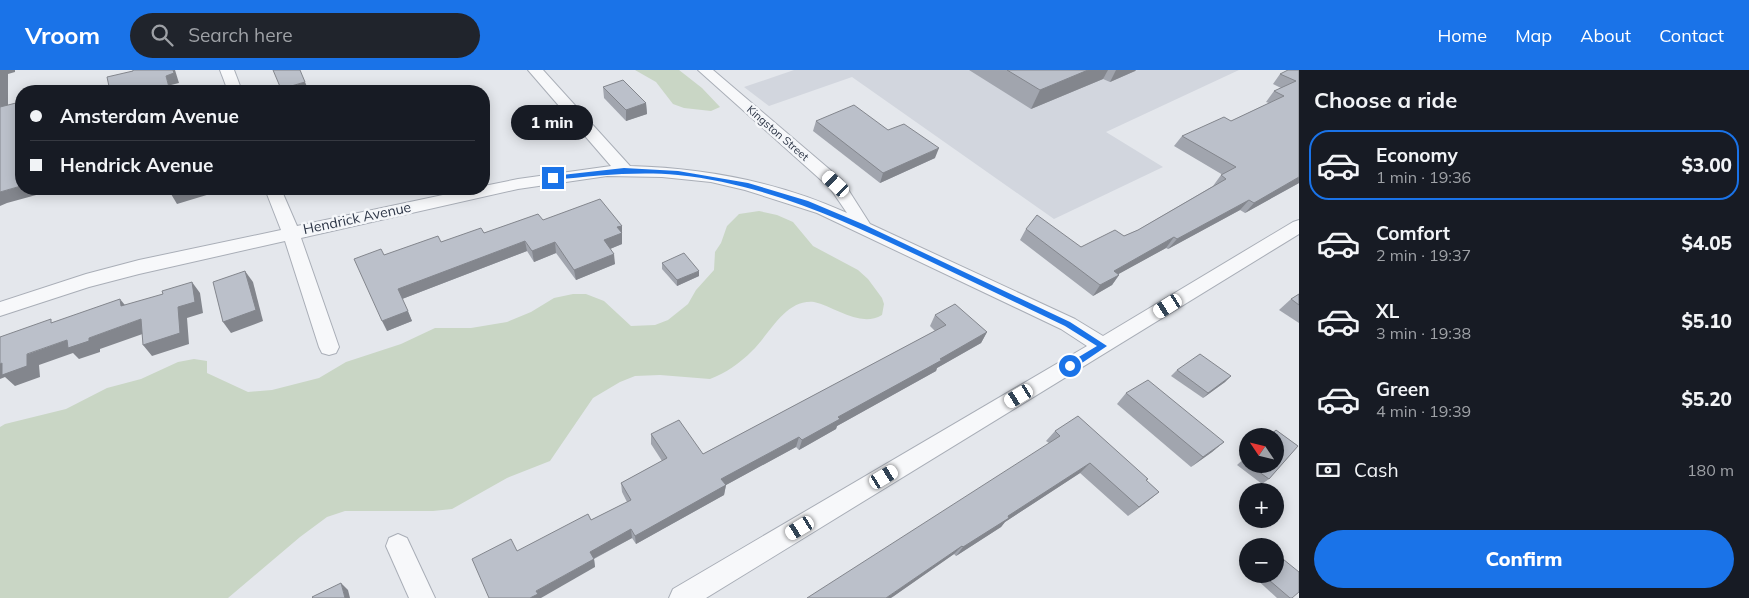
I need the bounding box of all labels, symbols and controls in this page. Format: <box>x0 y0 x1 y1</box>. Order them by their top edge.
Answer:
search box <box>130 13 480 58</box>
text: Vroom <box>25 20 100 50</box>
icon: search <box>148 21 176 49</box>
text: Search here <box>188 23 293 47</box>
text: Home <box>1437 24 1487 47</box>
text: Map <box>1515 24 1552 47</box>
text: About <box>1580 24 1631 47</box>
text: Contact <box>1659 24 1724 47</box>
text: Choose a ride <box>1314 86 1457 114</box>
street label: Kingston Street <box>744 102 812 164</box>
text: Amsterdam Avenue <box>60 104 239 128</box>
callout: 1 min <box>512 106 594 140</box>
text: 1 min <box>531 112 573 132</box>
icon: car <box>1316 143 1361 188</box>
text: Economy <box>1376 143 1458 167</box>
text: Hendrick Avenue <box>60 153 214 177</box>
text: $3.00 <box>1681 153 1732 177</box>
route end <box>542 167 564 189</box>
text: 1 min · 19:36 <box>1376 167 1471 187</box>
car <box>819 168 852 200</box>
street label: Hendrick Avenue <box>301 198 413 238</box>
icon: car <box>1316 221 1361 266</box>
text: Comfort <box>1376 221 1450 245</box>
text: $4.05 <box>1681 231 1732 255</box>
text: 2 min · 19:37 <box>1376 245 1471 265</box>
car <box>1151 292 1184 320</box>
icon: car <box>1316 299 1361 344</box>
text: XL <box>1376 299 1399 323</box>
text: $5.10 <box>1681 309 1732 333</box>
text: 3 min · 19:38 <box>1376 323 1471 343</box>
route start <box>1059 355 1081 377</box>
icon: car <box>1316 377 1361 422</box>
text: Green <box>1376 377 1430 401</box>
car <box>1002 382 1035 410</box>
text: $5.20 <box>1681 387 1732 411</box>
text: 4 min · 19:39 <box>1376 401 1471 421</box>
north arrow <box>1239 428 1284 472</box>
map controls <box>1239 428 1284 583</box>
icon: cash <box>1314 456 1342 484</box>
text: Cash <box>1354 458 1399 482</box>
text: 180 m <box>1687 460 1734 480</box>
car <box>867 463 900 491</box>
button: + <box>1239 483 1284 528</box>
car <box>783 514 816 542</box>
button: Confirm <box>1314 530 1734 588</box>
button: − <box>1239 538 1284 583</box>

